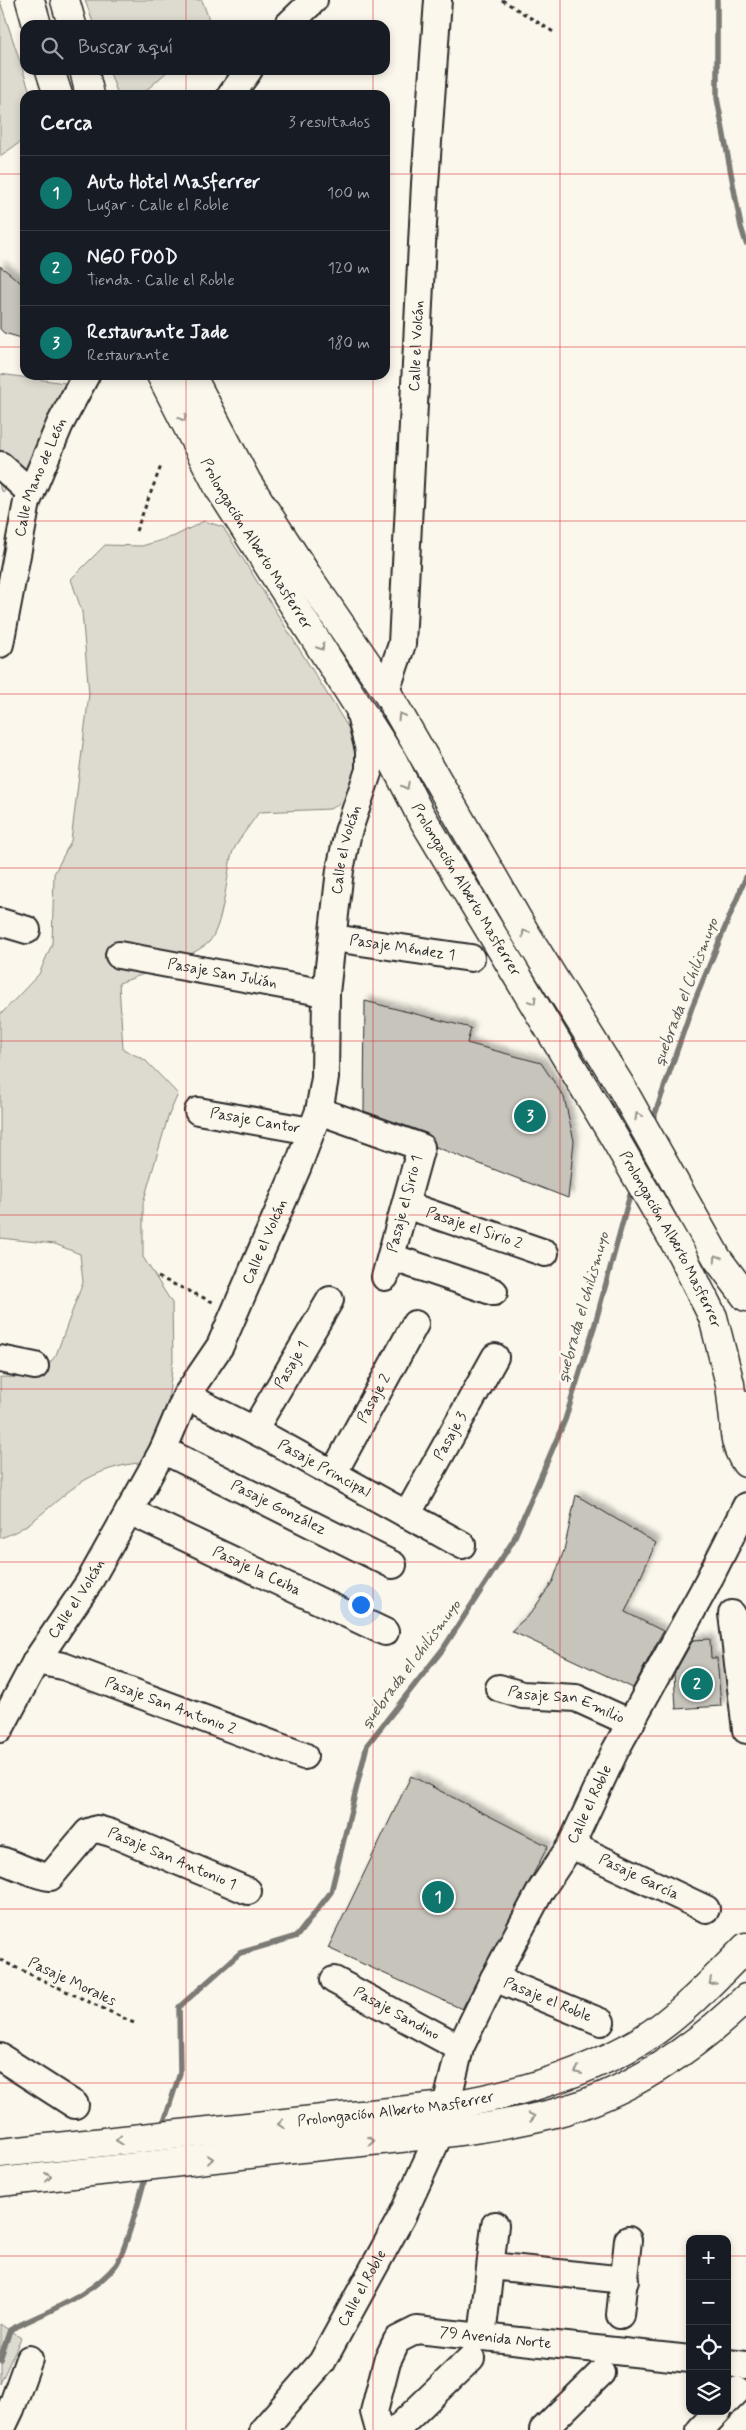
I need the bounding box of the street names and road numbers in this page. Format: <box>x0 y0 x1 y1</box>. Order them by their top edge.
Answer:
street label: Calle el Volcán <box>405 300 429 392</box>
street label: Calle Mano de León <box>11 414 71 539</box>
street label: Prolongación Alberto Masferrer <box>195 455 317 634</box>
street label: Prolongación Alberto Masferrer <box>406 800 526 981</box>
street label: Calle el Volcán <box>327 803 366 895</box>
street label: Pasaje Méndez 1 <box>348 931 456 966</box>
street label: Pasaje San Julián <box>166 954 279 994</box>
street label: Pasaje Cantor <box>209 1103 302 1139</box>
street label: Prolongación Alberto Masferrer <box>614 1148 725 1330</box>
street label: Pasaje el Sirio 1 <box>382 1153 428 1255</box>
street label: Calle el Volcán <box>238 1196 292 1288</box>
street label: Pasaje el Sirio 2 <box>423 1203 525 1254</box>
street label: Pasaje 1 <box>270 1338 314 1393</box>
street label: Pasaje 2 <box>353 1370 396 1427</box>
street label: Pasaje 3 <box>429 1408 472 1464</box>
street label: Pasaje Principal <box>274 1435 374 1502</box>
street label: Pasaje González <box>227 1475 330 1540</box>
street label: Pasaje la Ceiba <box>209 1542 304 1601</box>
street label: Calle el Volcán <box>44 1556 110 1643</box>
street label: Pasaje San Antonio 2 <box>102 1673 239 1740</box>
street label: Pasaje San Emilio <box>505 1681 628 1729</box>
street label: Calle el Roble <box>563 1762 617 1847</box>
street label: Pasaje San Antonio 1 <box>105 1823 239 1895</box>
street label: Pasaje García <box>595 1850 682 1905</box>
street label: Pasaje Morales <box>25 1953 120 2011</box>
street label: Pasaje el Roble <box>500 1973 595 2027</box>
street label: Pasaje Sandino <box>350 1982 443 2045</box>
street label: Prolongación Alberto Masferrer <box>296 2087 497 2132</box>
street label: Calle el Roble <box>333 2246 392 2330</box>
street label: 79 Avenida Norte <box>439 2322 553 2354</box>

